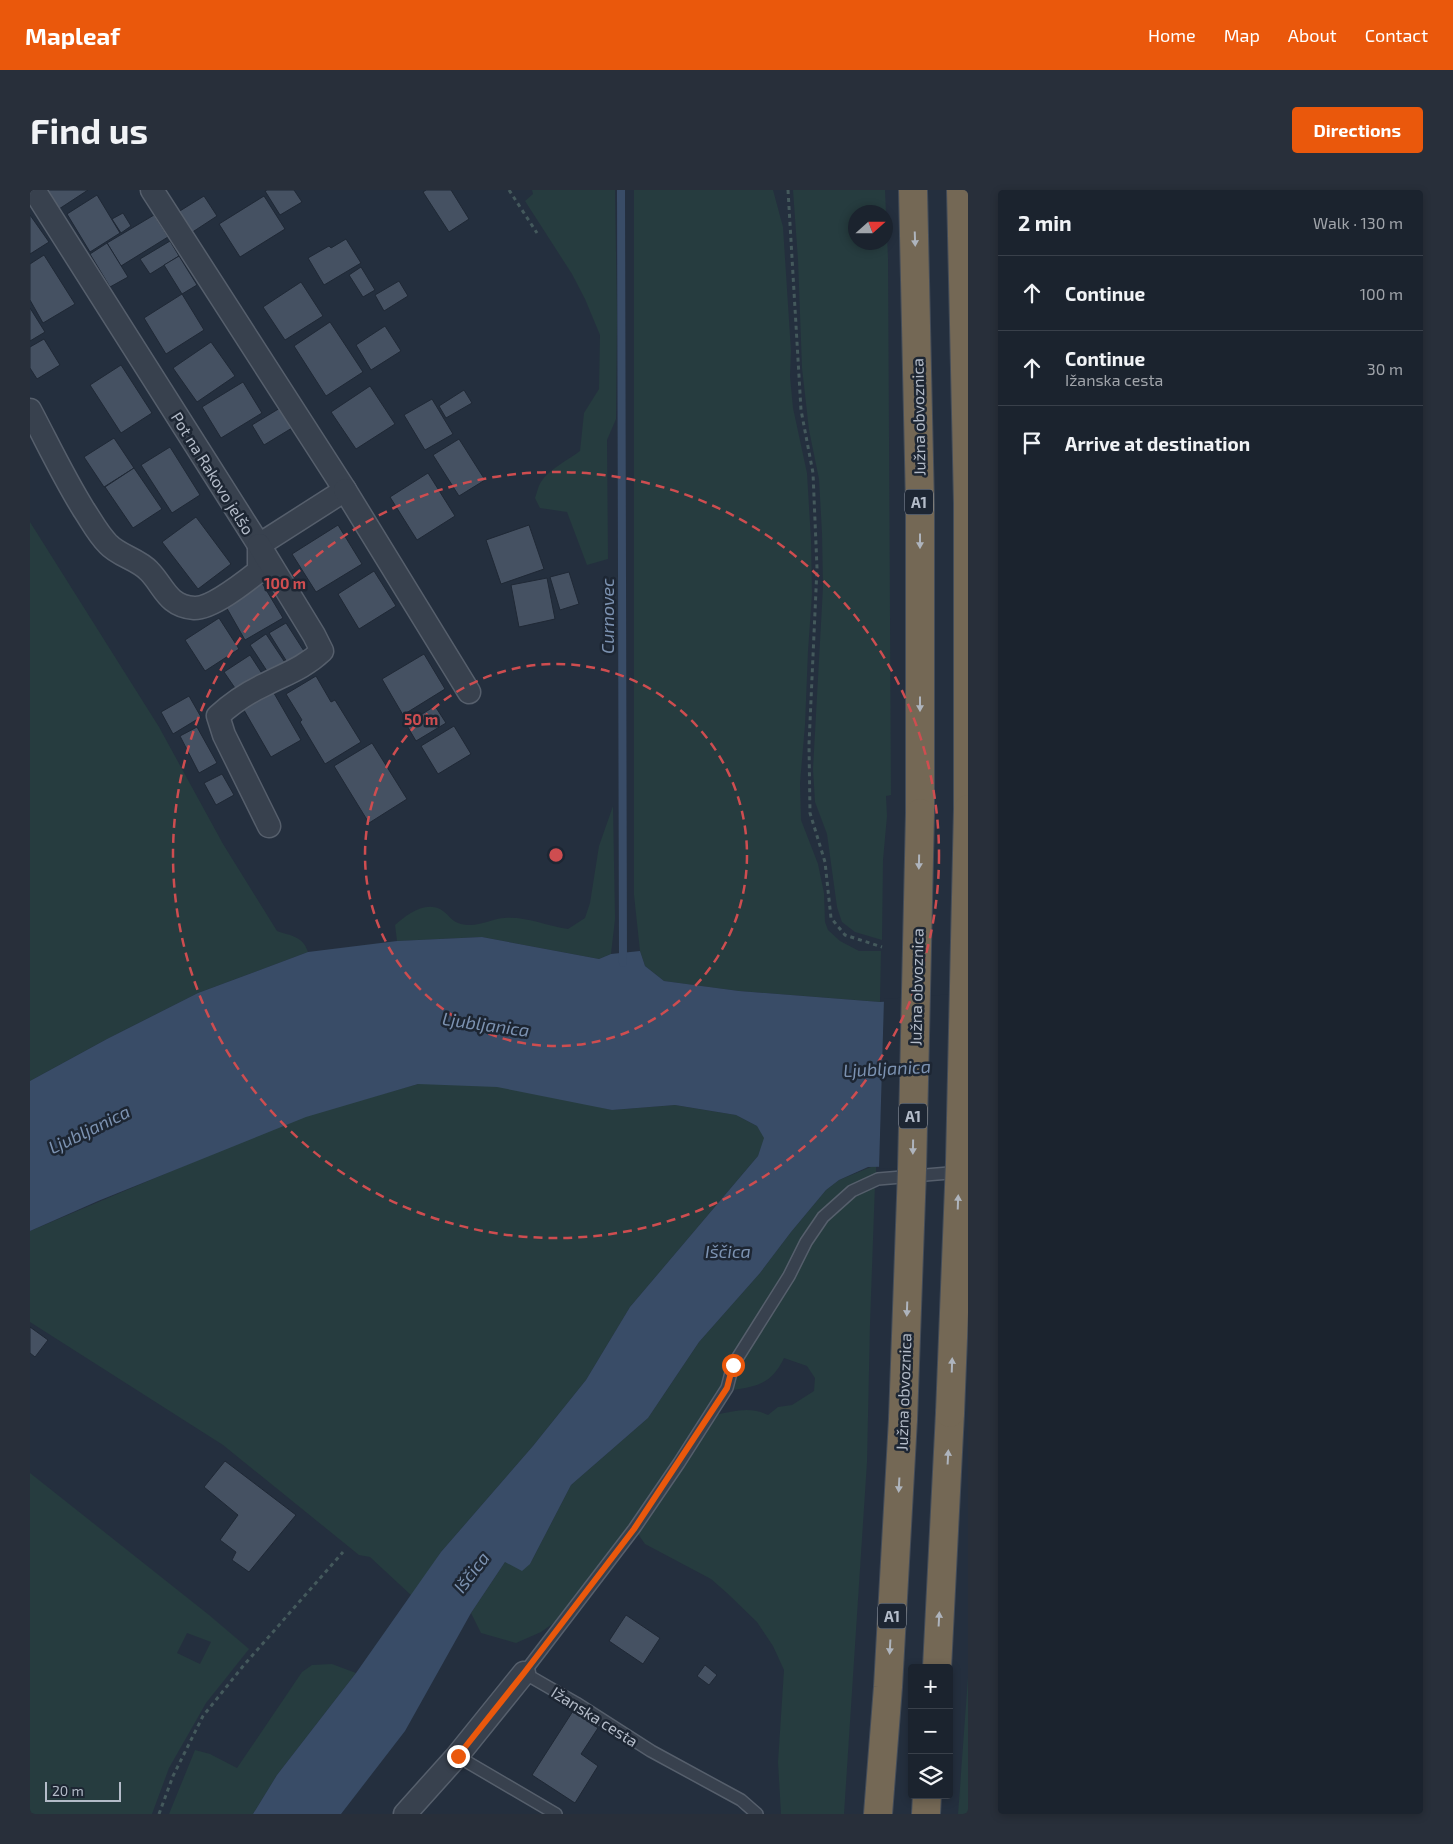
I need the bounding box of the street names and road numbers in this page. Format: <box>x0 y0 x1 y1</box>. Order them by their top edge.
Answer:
street label: Južna obvoznica <box>907 358 929 476</box>
street label: Pot na Rakovo jelšo <box>167 408 258 538</box>
road number: A1 <box>905 490 933 514</box>
street label: Južna obvoznica <box>905 928 927 1046</box>
road number: A1 <box>899 1104 927 1128</box>
street label: Južna obvoznica <box>891 1333 915 1451</box>
road number: A1 <box>878 1604 906 1628</box>
street label: Ižanska cesta <box>548 1682 642 1750</box>

